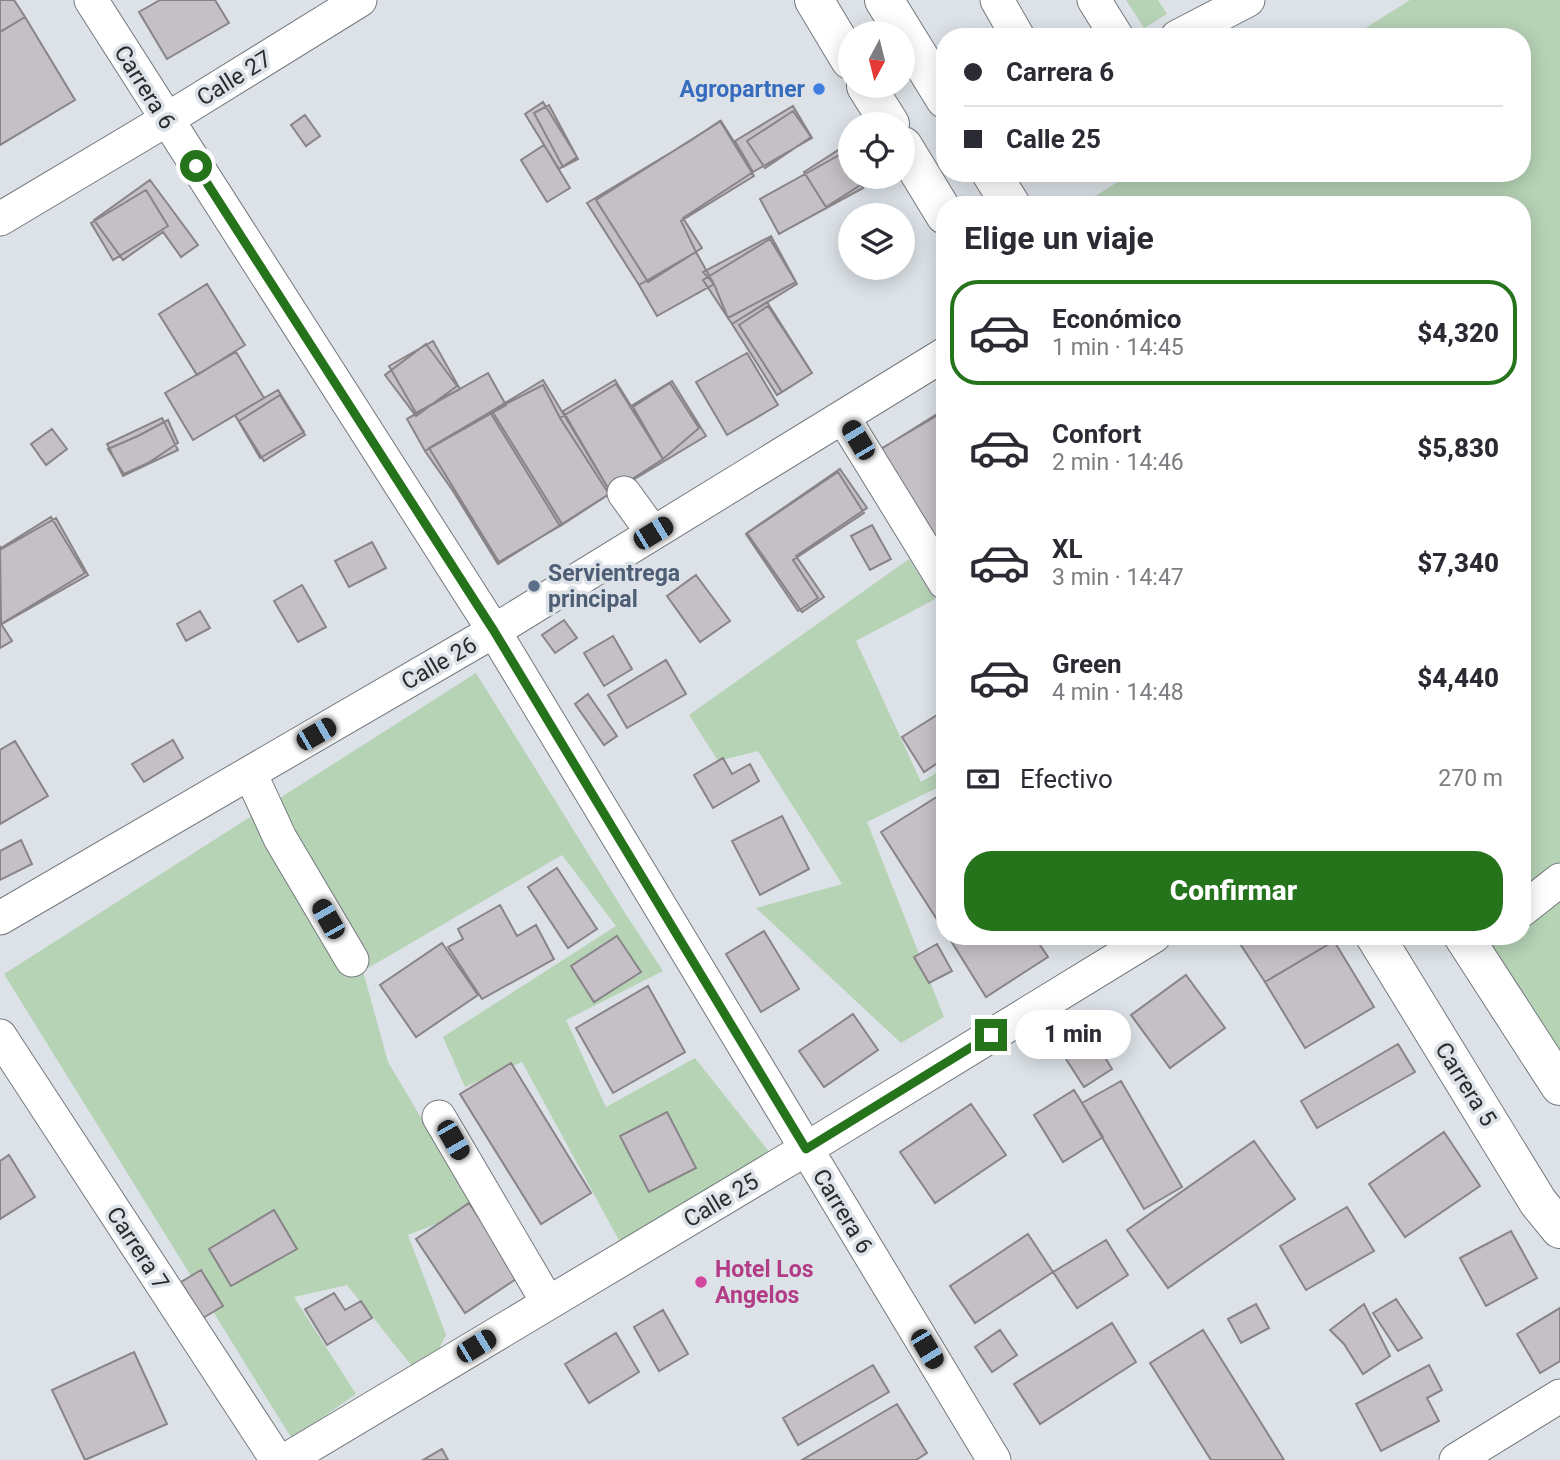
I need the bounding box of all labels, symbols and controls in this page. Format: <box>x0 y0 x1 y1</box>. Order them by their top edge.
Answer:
north arrow <box>838 21 915 98</box>
map controls <box>838 21 915 280</box>
street label: Carrera 6 <box>108 40 181 134</box>
street label: Calle 27 <box>192 45 276 112</box>
text: Carrera 6 <box>1006 57 1114 87</box>
place label: Agropartner <box>680 76 806 103</box>
marker: Agropartner <box>811 81 827 97</box>
button: locate <box>838 112 915 189</box>
text: Calle 25 <box>1006 124 1101 154</box>
route start <box>180 150 212 182</box>
button: layers <box>838 203 915 280</box>
text: Elige un viaje <box>964 219 1154 257</box>
icon: car <box>968 301 1031 364</box>
text: Económico <box>1052 304 1181 334</box>
text: $4,320 <box>1417 318 1499 348</box>
text: 1 min · 14:45 <box>1052 334 1184 361</box>
icon: car <box>968 416 1031 479</box>
car <box>839 417 878 463</box>
text: Confort <box>1052 419 1141 449</box>
text: $5,830 <box>1417 433 1499 463</box>
text: 2 min · 14:46 <box>1052 449 1184 476</box>
car <box>630 513 677 553</box>
icon: car <box>968 531 1031 594</box>
text: XL <box>1052 534 1083 564</box>
text: $7,340 <box>1417 548 1499 578</box>
place label: Servientrega principal <box>548 560 680 613</box>
text: 3 min · 14:47 <box>1052 564 1184 591</box>
marker: Servientrega principal <box>526 578 542 594</box>
street label: Calle 26 <box>397 631 482 696</box>
icon: car <box>968 646 1031 709</box>
text: Green <box>1052 649 1122 679</box>
text: $4,440 <box>1417 663 1499 693</box>
text: 4 min · 14:48 <box>1052 679 1184 706</box>
car <box>293 714 340 754</box>
icon: cash <box>964 760 1002 798</box>
text: Efectivo <box>1020 764 1113 794</box>
text: 270 m <box>1438 765 1503 792</box>
button: Confirmar <box>964 851 1503 931</box>
car <box>309 896 348 942</box>
callout: 1 min <box>1016 1010 1131 1060</box>
route end <box>975 1019 1007 1051</box>
text: 1 min <box>1044 1021 1102 1048</box>
street label: Carrera 5 <box>1429 1037 1502 1131</box>
car <box>434 1117 473 1163</box>
street label: Carrera 6 <box>807 1164 878 1258</box>
street label: Calle 25 <box>679 1168 764 1233</box>
street label: Carrera 7 <box>101 1202 174 1295</box>
place label: Hotel Los Angelos <box>715 1256 813 1309</box>
marker: Hotel Los Angelos <box>693 1274 709 1290</box>
car <box>453 1326 500 1366</box>
car <box>908 1326 947 1372</box>

